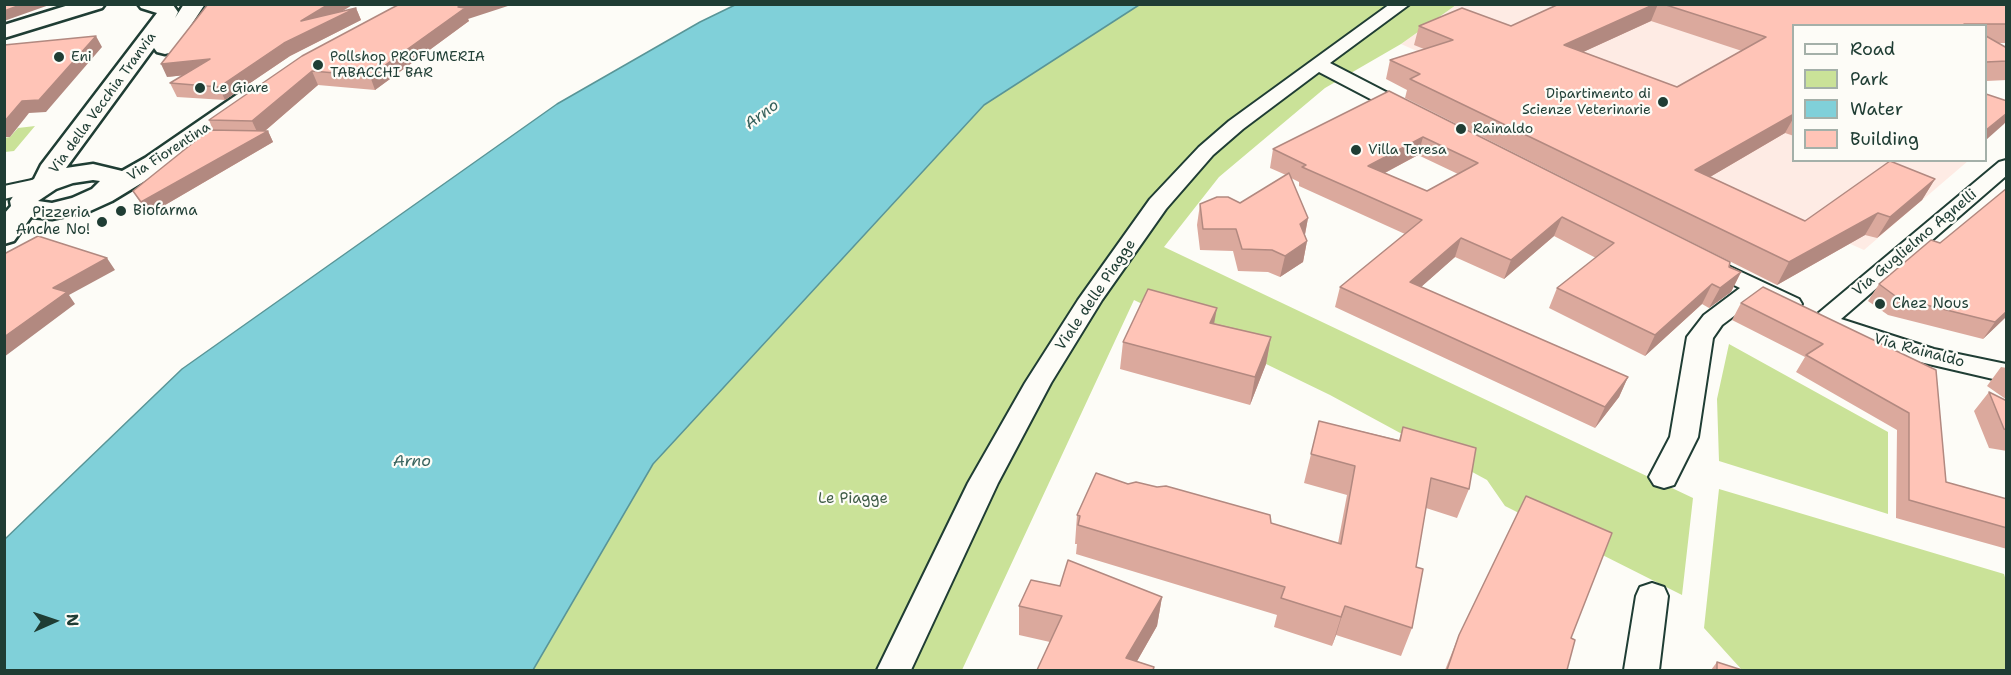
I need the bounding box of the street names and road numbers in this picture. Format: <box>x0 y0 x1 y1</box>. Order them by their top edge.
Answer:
street label: Via della Vecchia Tranvia <box>46 29 160 177</box>
street label: Via Fiorentina <box>124 119 214 185</box>
street label: Via Guglielmo Agnelli <box>1849 186 1981 300</box>
street label: Viale delle Piagge <box>1052 236 1140 354</box>
street label: Via Rainaldo <box>1872 330 1966 372</box>

